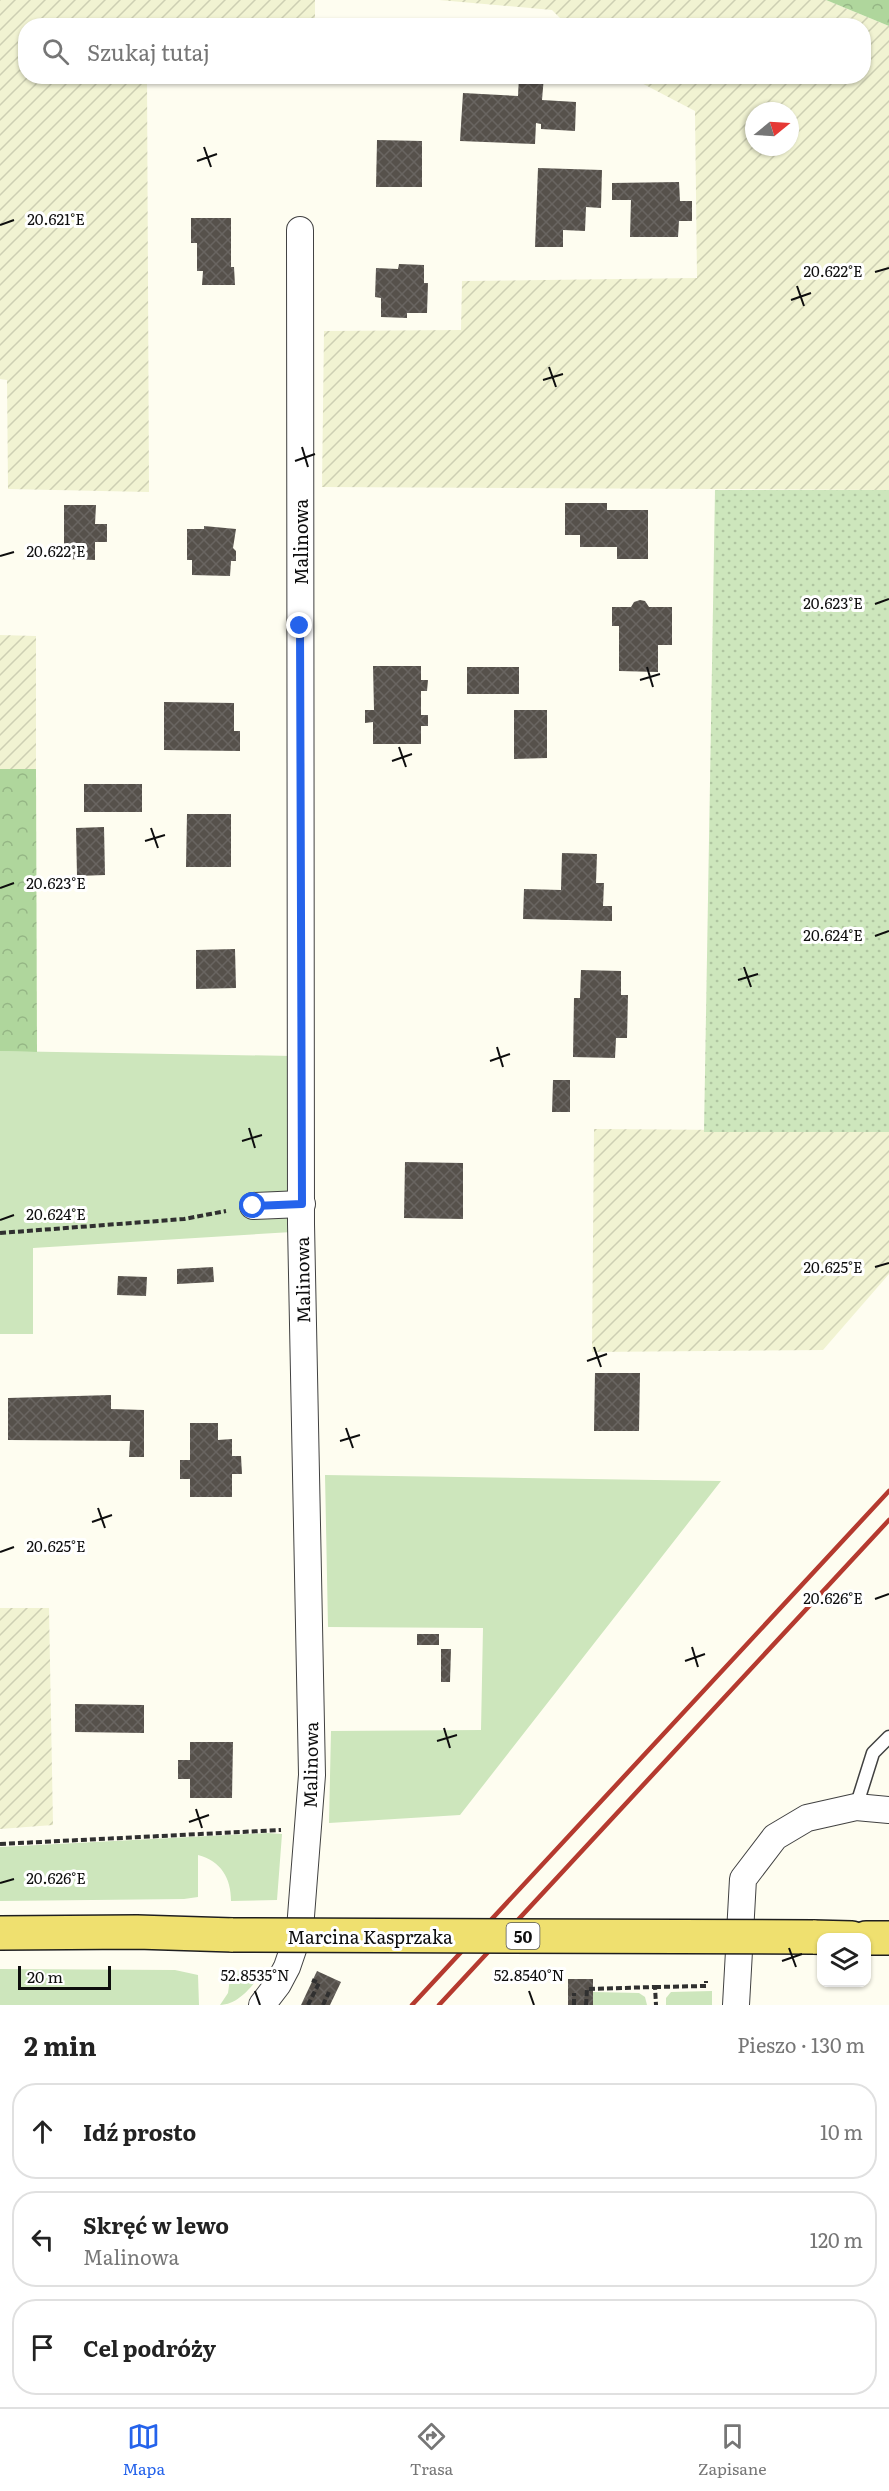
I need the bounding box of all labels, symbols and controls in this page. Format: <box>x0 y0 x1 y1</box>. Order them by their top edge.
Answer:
search box <box>18 18 871 84</box>
icon: search <box>39 35 72 68</box>
text: Szukaj tutaj <box>87 35 210 68</box>
north arrow <box>745 102 799 156</box>
text: 20.621°E <box>27 207 85 230</box>
text: 20.622°E <box>803 259 863 282</box>
street label: Malinowa <box>287 498 314 585</box>
text: 20.622°E <box>26 539 86 562</box>
text: 20.623°E <box>803 591 863 614</box>
route end <box>286 612 312 638</box>
text: 20.623°E <box>26 871 86 894</box>
text: 20.624°E <box>803 923 863 946</box>
route start <box>239 1192 265 1218</box>
text: 20.624°E <box>26 1202 86 1225</box>
street label: Malinowa <box>288 1236 316 1324</box>
text: 20.625°E <box>803 1255 863 1278</box>
text: 20.625°E <box>26 1534 86 1557</box>
text: 20.626°E <box>803 1586 863 1609</box>
street label: Malinowa <box>296 1721 324 1809</box>
text: 20.626°E <box>26 1866 86 1889</box>
street label: Marcina Kasprzaka <box>287 1923 453 1950</box>
road number: 50 <box>506 1923 540 1949</box>
map controls <box>817 1933 871 1987</box>
button: layers <box>817 1933 871 1987</box>
scale bar <box>18 1963 111 1990</box>
text: 52.8535°N <box>220 1963 290 1986</box>
text: 52.8540°N <box>494 1963 564 1986</box>
text: 20 m <box>27 1964 63 1988</box>
text: 2 min <box>24 2025 97 2064</box>
text: Pieszo · 130 m <box>737 2029 865 2059</box>
icon: ahead <box>26 2115 59 2148</box>
text: Idź prosto <box>83 2115 196 2148</box>
text: 10 m <box>820 2116 863 2146</box>
text: Skręć w lewo <box>83 2208 229 2241</box>
icon: left <box>26 2223 59 2256</box>
text: 120 m <box>810 2224 863 2254</box>
text: Malinowa <box>83 2241 179 2271</box>
icon: arrive <box>26 2331 59 2364</box>
text: Cel podróży <box>83 2331 216 2364</box>
tab: Mapa <box>122 2420 165 2480</box>
tab: Trasa <box>410 2420 453 2480</box>
tab: Zapisane <box>698 2420 767 2480</box>

